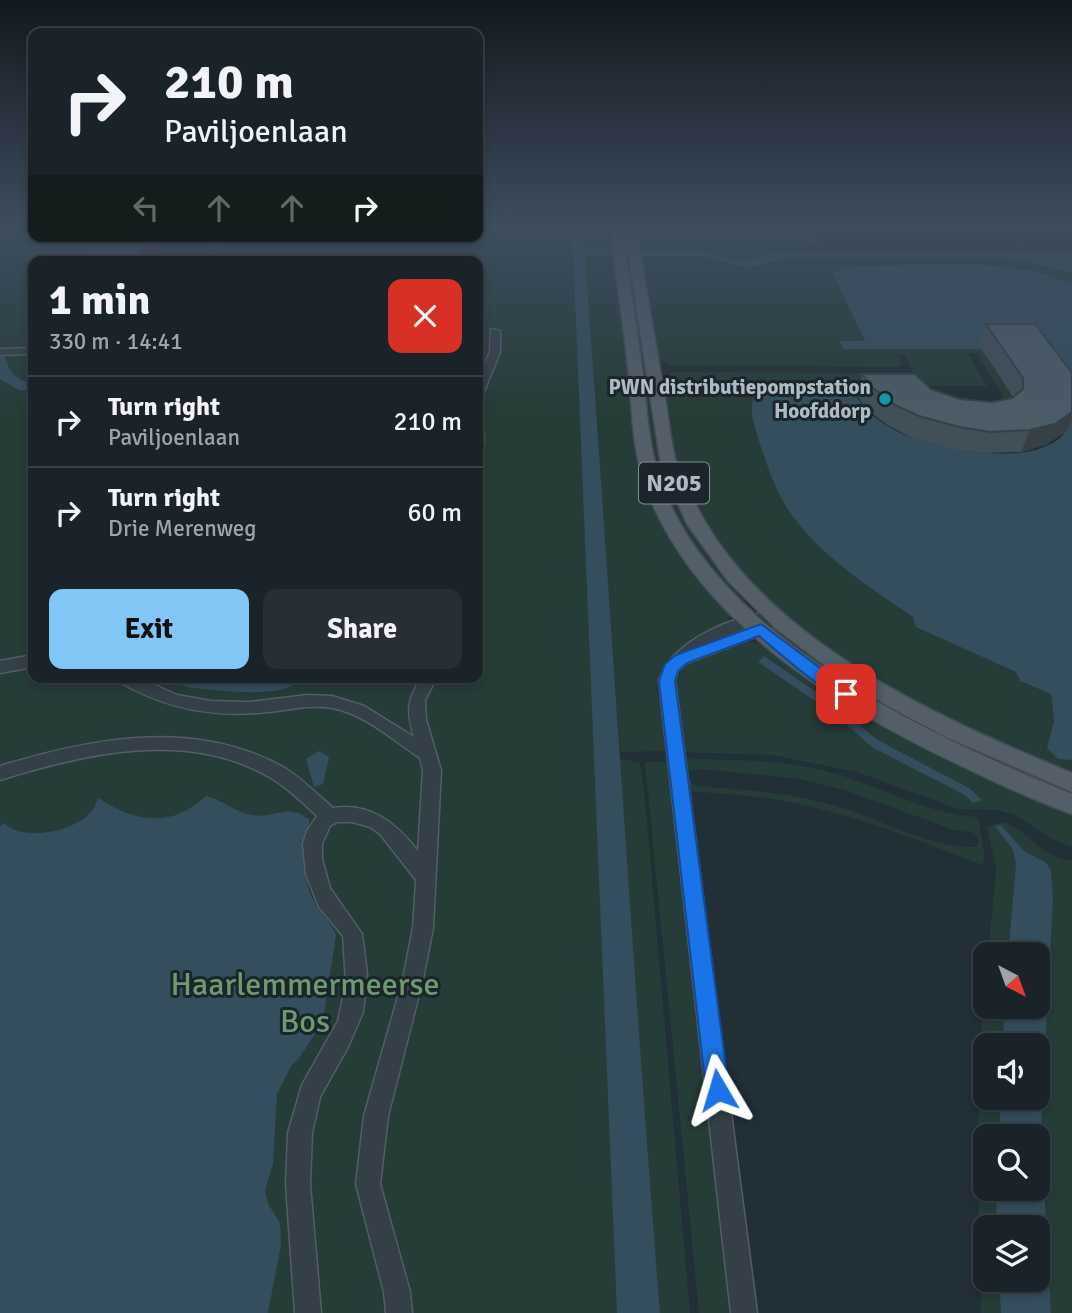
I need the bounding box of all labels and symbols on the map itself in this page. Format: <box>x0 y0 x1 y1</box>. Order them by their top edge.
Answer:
place label: PWN distributiepompstation Hoofddorp <box>608 374 871 424</box>
marker: PWN distributiepompstation Hoofddorp <box>877 391 893 407</box>
road number: N205 <box>639 462 709 504</box>
pin <box>816 664 876 724</box>
north arrow <box>973 942 1050 1018</box>
park label: Haarlemmermeerse Bos <box>170 965 440 1041</box>
position arrow <box>681 1053 755 1127</box>

